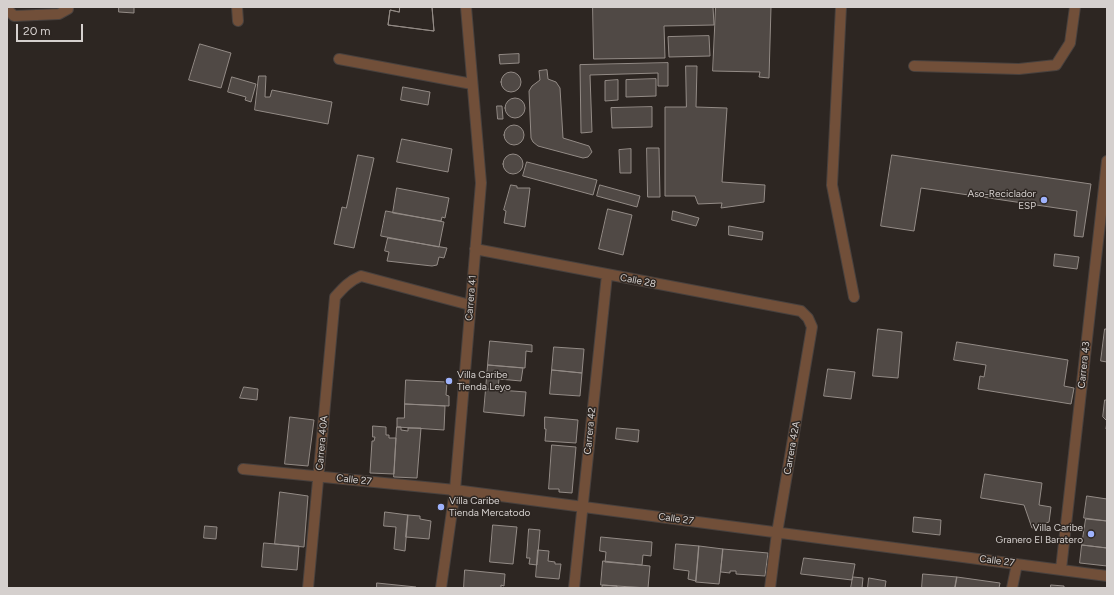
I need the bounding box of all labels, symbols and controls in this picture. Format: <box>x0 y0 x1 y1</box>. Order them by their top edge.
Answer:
scale bar <box>18 16 85 42</box>
text: 20 m <box>23 24 51 38</box>
place label: Aso-Reciclador ESP <box>967 188 1036 212</box>
marker: Aso-Reciclador ESP <box>1039 195 1049 205</box>
street label: Calle 28 <box>619 272 657 290</box>
street label: Carrera 41 <box>463 275 479 321</box>
street label: Carrera 43 <box>1076 341 1092 389</box>
place label: Villa Caribe Tienda Leyo <box>457 369 511 392</box>
marker: Villa Caribe Tienda Leyo <box>444 376 454 386</box>
street label: Carrera 42 <box>582 407 598 455</box>
street label: Carrera 40A <box>314 415 330 471</box>
street label: Carrera 42A <box>781 420 803 476</box>
street label: Calle 27 <box>336 472 372 488</box>
place label: Villa Caribe Tienda Mercatodo <box>449 495 530 518</box>
marker: Villa Caribe Tienda Mercatodo <box>436 502 446 512</box>
street label: Calle 27 <box>658 511 694 527</box>
place label: Villa Caribe Granero El Baratero <box>996 522 1083 546</box>
marker: Villa Caribe Granero El Baratero <box>1086 529 1096 539</box>
street label: Calle 27 <box>979 553 1015 569</box>

